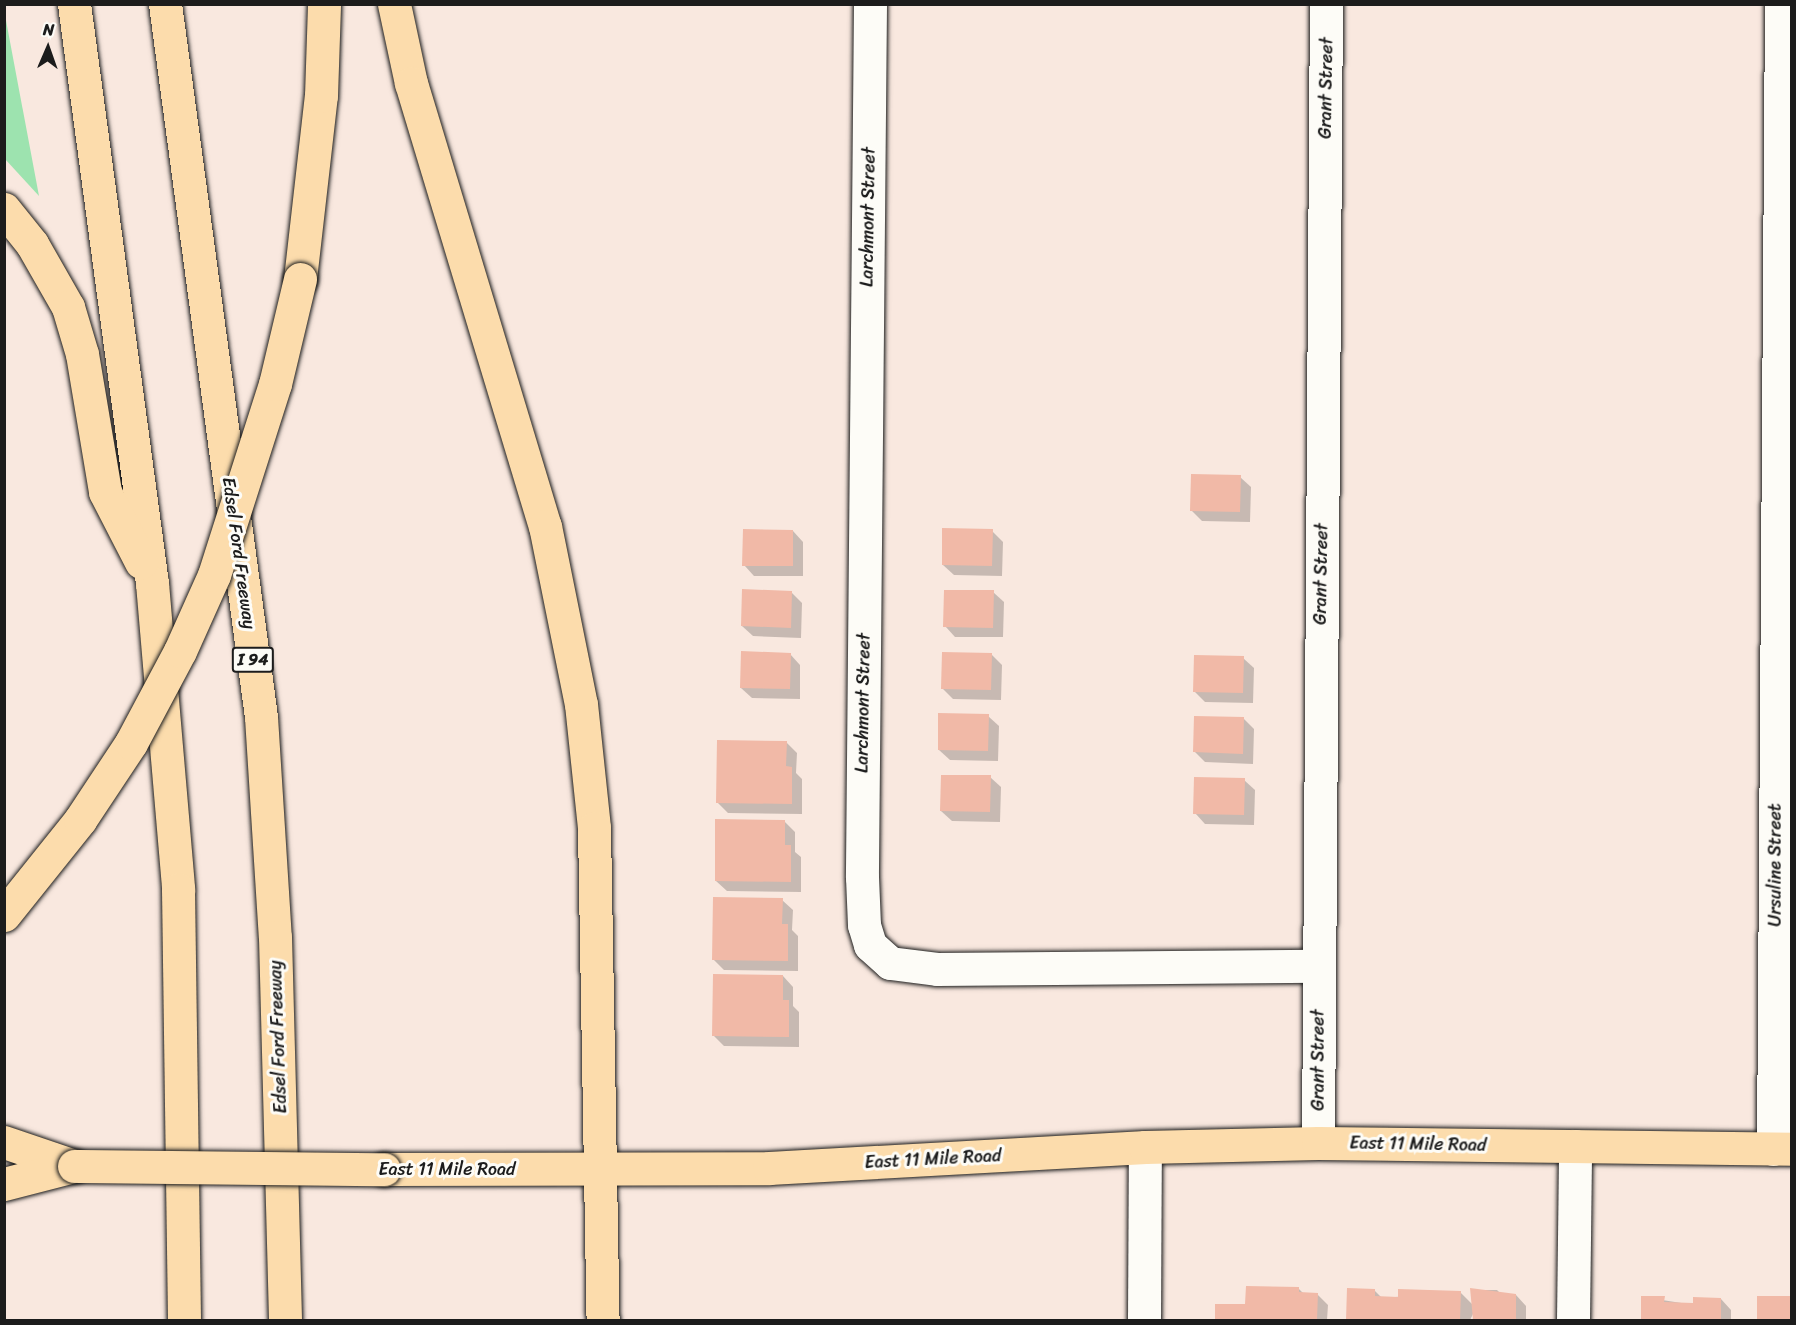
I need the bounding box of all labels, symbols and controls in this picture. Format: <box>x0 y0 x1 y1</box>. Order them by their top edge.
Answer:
text: N <box>43 15 55 44</box>
north arrow <box>18 18 78 78</box>
street label: Grant Street <box>1314 37 1338 139</box>
street label: Larchmont Street <box>856 147 880 287</box>
street label: Edsel Ford Freeway <box>218 475 260 631</box>
street label: Grant Street <box>1309 523 1333 625</box>
street label: Larchmont Street <box>851 633 875 773</box>
road number: I 94 <box>230 647 276 673</box>
street label: Ursuline Street <box>1764 804 1786 926</box>
street label: Edsel Ford Freeway <box>265 960 291 1114</box>
street label: Grant Street <box>1307 1009 1329 1111</box>
street label: East 11 Mile Road <box>1349 1132 1487 1156</box>
street label: East 11 Mile Road <box>864 1145 1002 1173</box>
street label: East 11 Mile Road <box>378 1158 516 1180</box>

